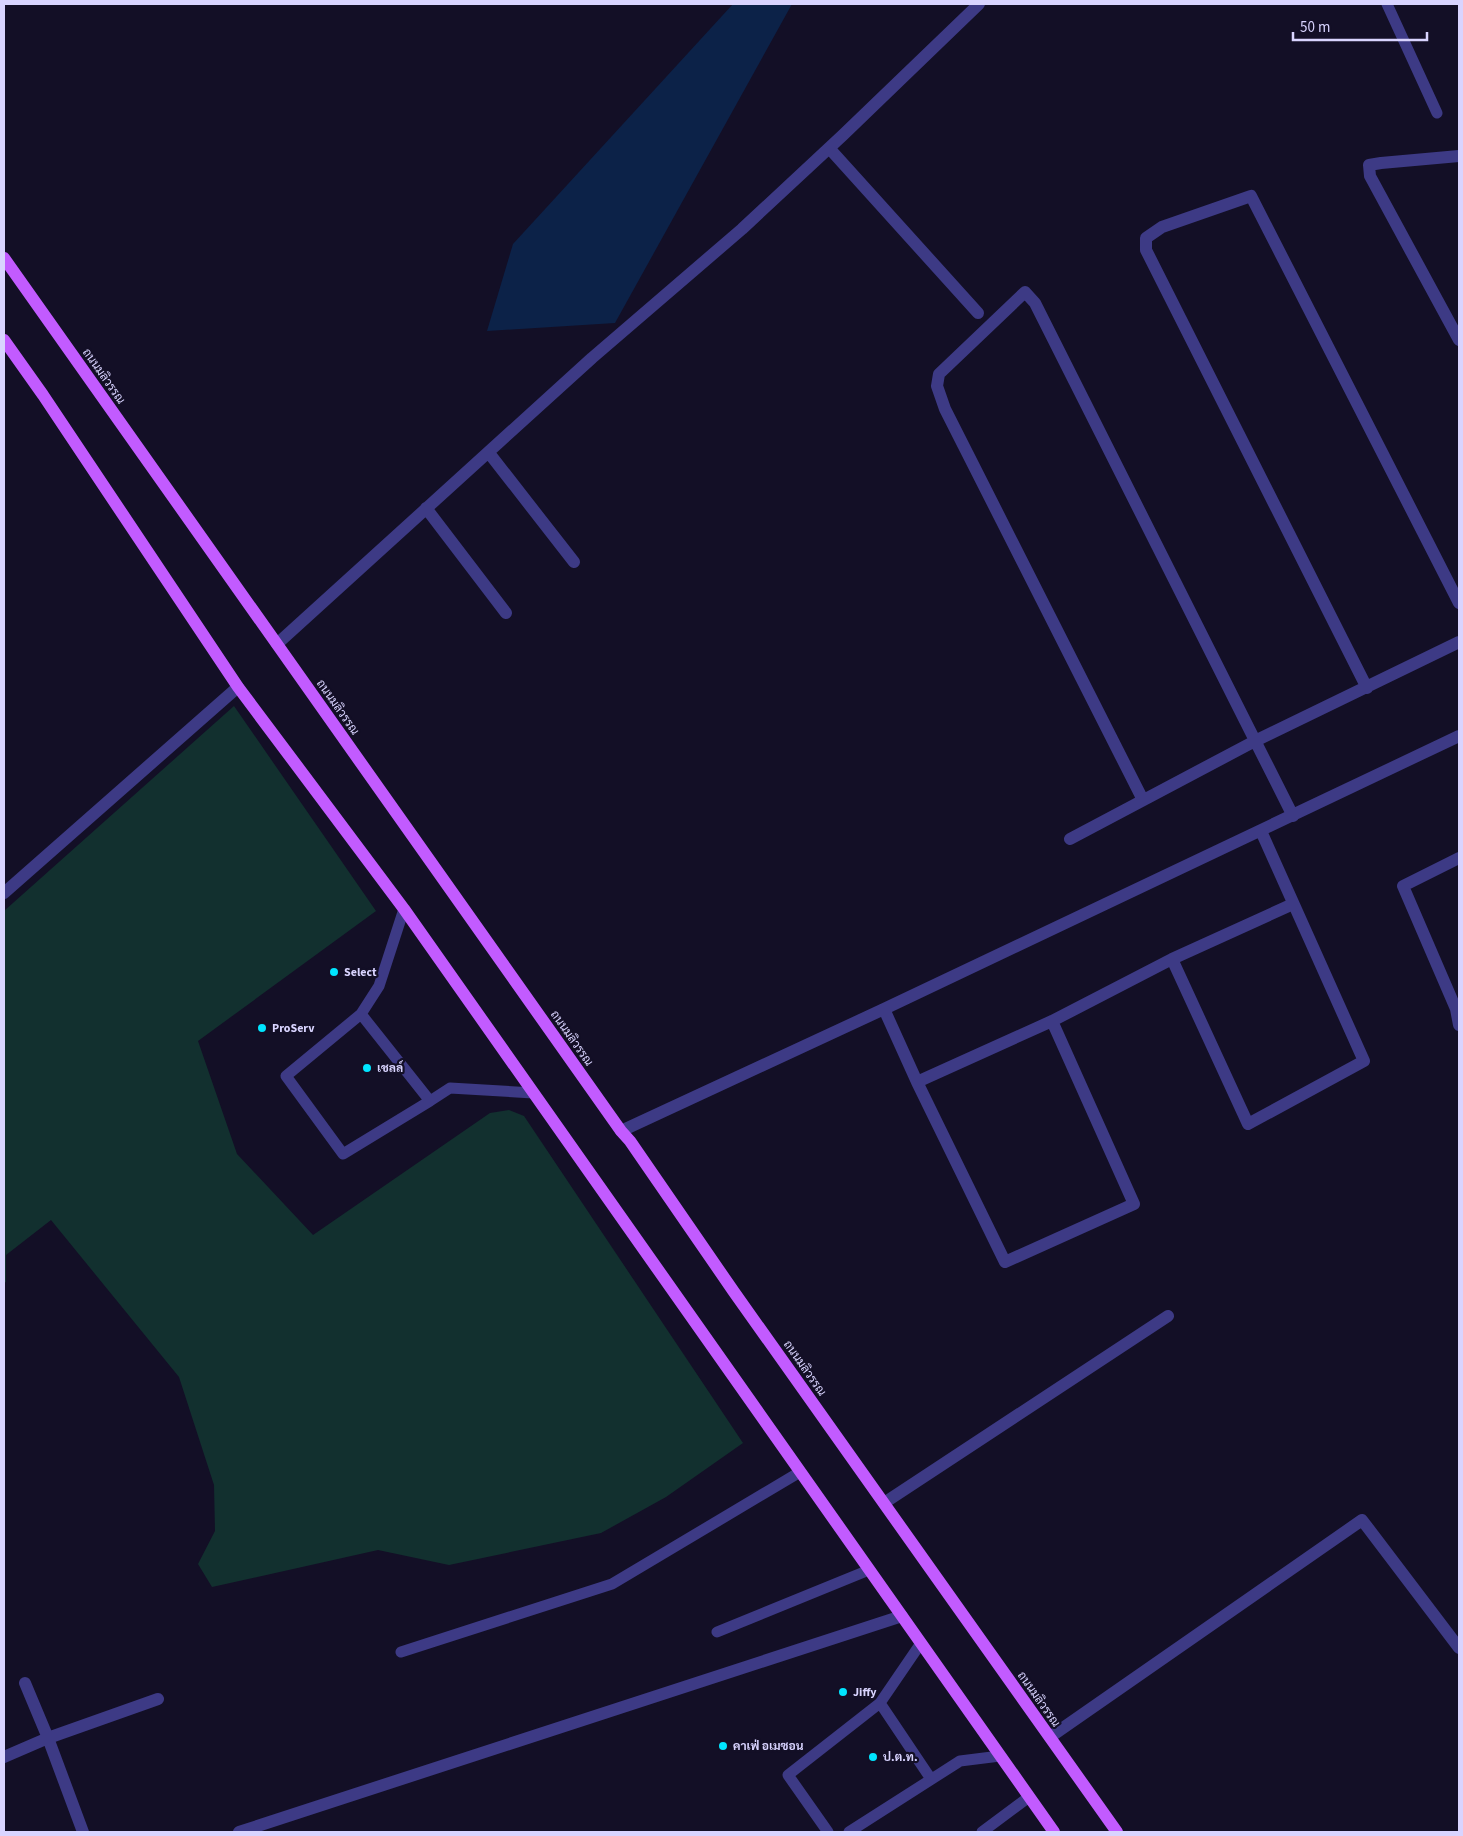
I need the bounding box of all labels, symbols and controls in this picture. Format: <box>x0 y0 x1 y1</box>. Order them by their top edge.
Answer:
scale bar <box>1293 10 1427 42</box>
text: 50 m <box>1300 17 1330 38</box>
street label: ถนนมลิวรรณ <box>78 345 129 408</box>
street label: ถนนมลิวรรณ <box>312 676 363 739</box>
place label: Select <box>344 964 377 981</box>
marker: Select <box>328 966 340 978</box>
street label: ถนนมลิวรรณ <box>546 1007 597 1070</box>
place label: ProServ <box>272 1020 315 1037</box>
marker: ProServ <box>256 1022 268 1034</box>
place label: เชลล์ <box>377 1060 404 1077</box>
marker: เชลล์ <box>361 1062 373 1074</box>
street label: ถนนมลิวรรณ <box>779 1337 830 1400</box>
street label: ถนนมลิวรรณ <box>1013 1668 1064 1731</box>
place label: Jiffy <box>853 1684 877 1701</box>
marker: Jiffy <box>837 1686 849 1698</box>
place label: คาเฟ่ อเมซอน <box>733 1738 804 1755</box>
marker: คาเฟ่ อเมซอน <box>717 1740 729 1752</box>
place label: ป.ต.ท. <box>883 1749 918 1766</box>
marker: ป.ต.ท. <box>867 1751 879 1763</box>

